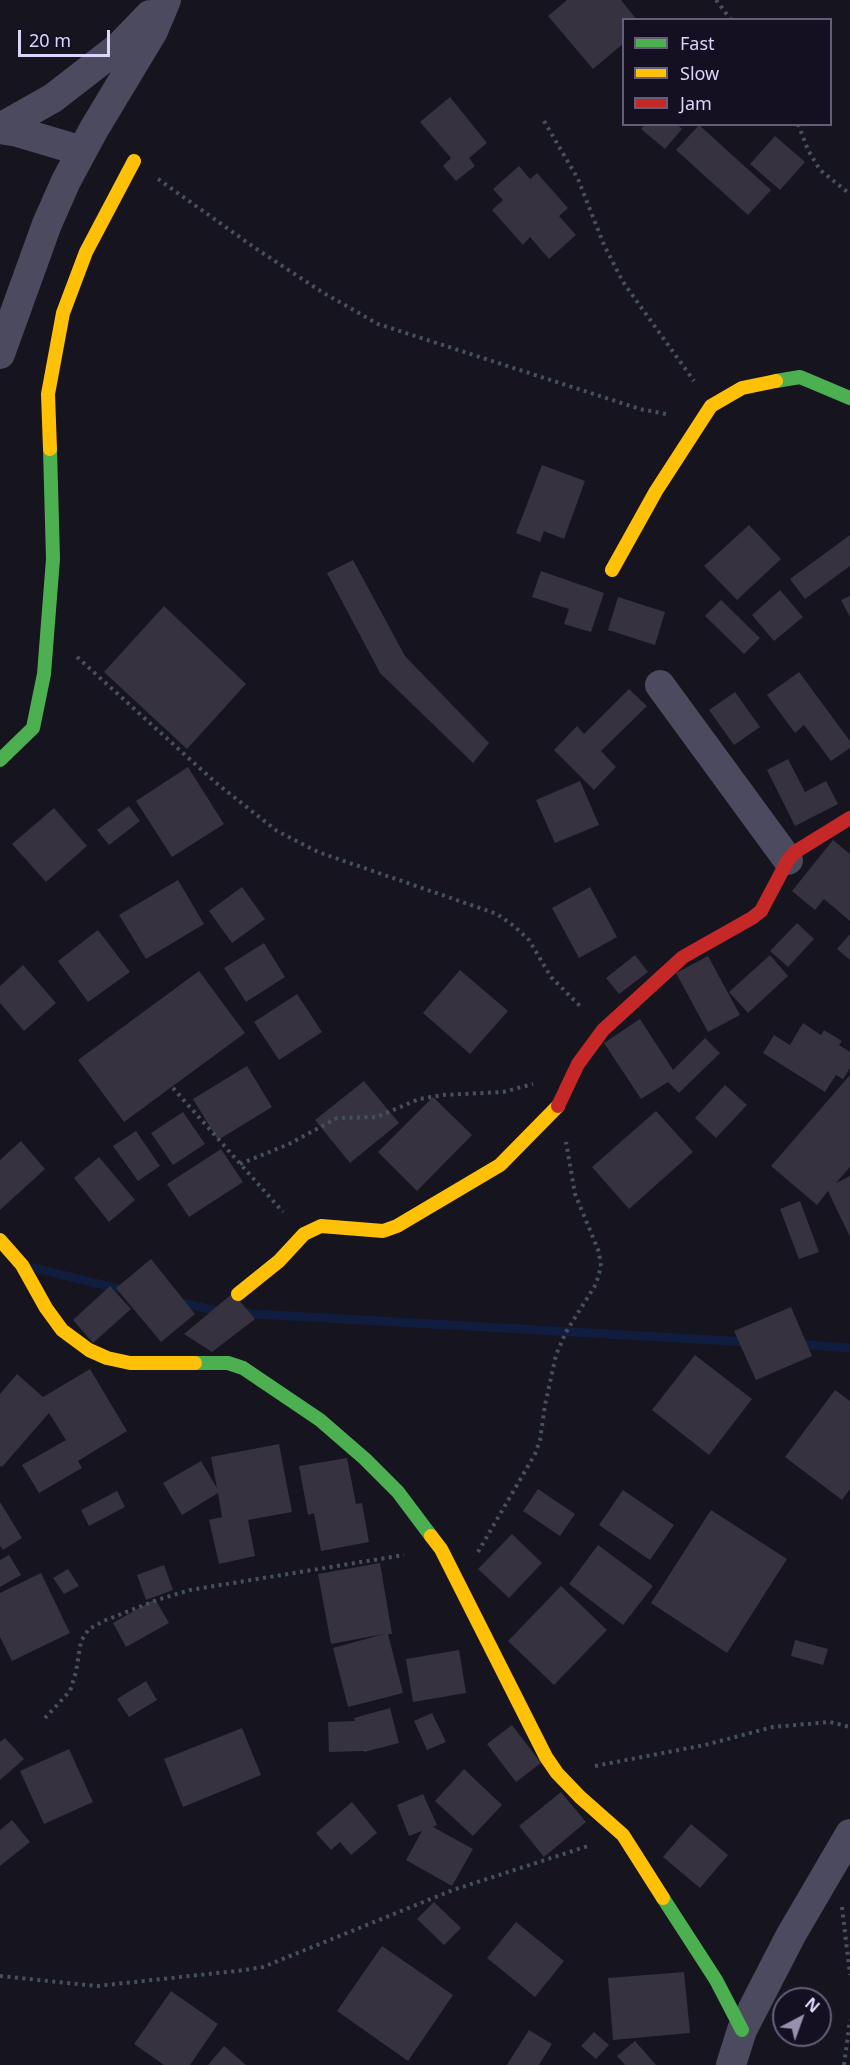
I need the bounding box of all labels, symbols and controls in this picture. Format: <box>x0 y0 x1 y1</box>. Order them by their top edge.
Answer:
scale bar <box>21 18 112 56</box>
legend <box>622 18 832 126</box>
text: 20 m <box>29 28 71 52</box>
text: Fast <box>680 31 715 55</box>
text: Slow <box>680 61 719 85</box>
text: Jam <box>680 91 712 115</box>
north arrow <box>772 1987 832 2047</box>
text: N <box>800 1992 825 2017</box>

